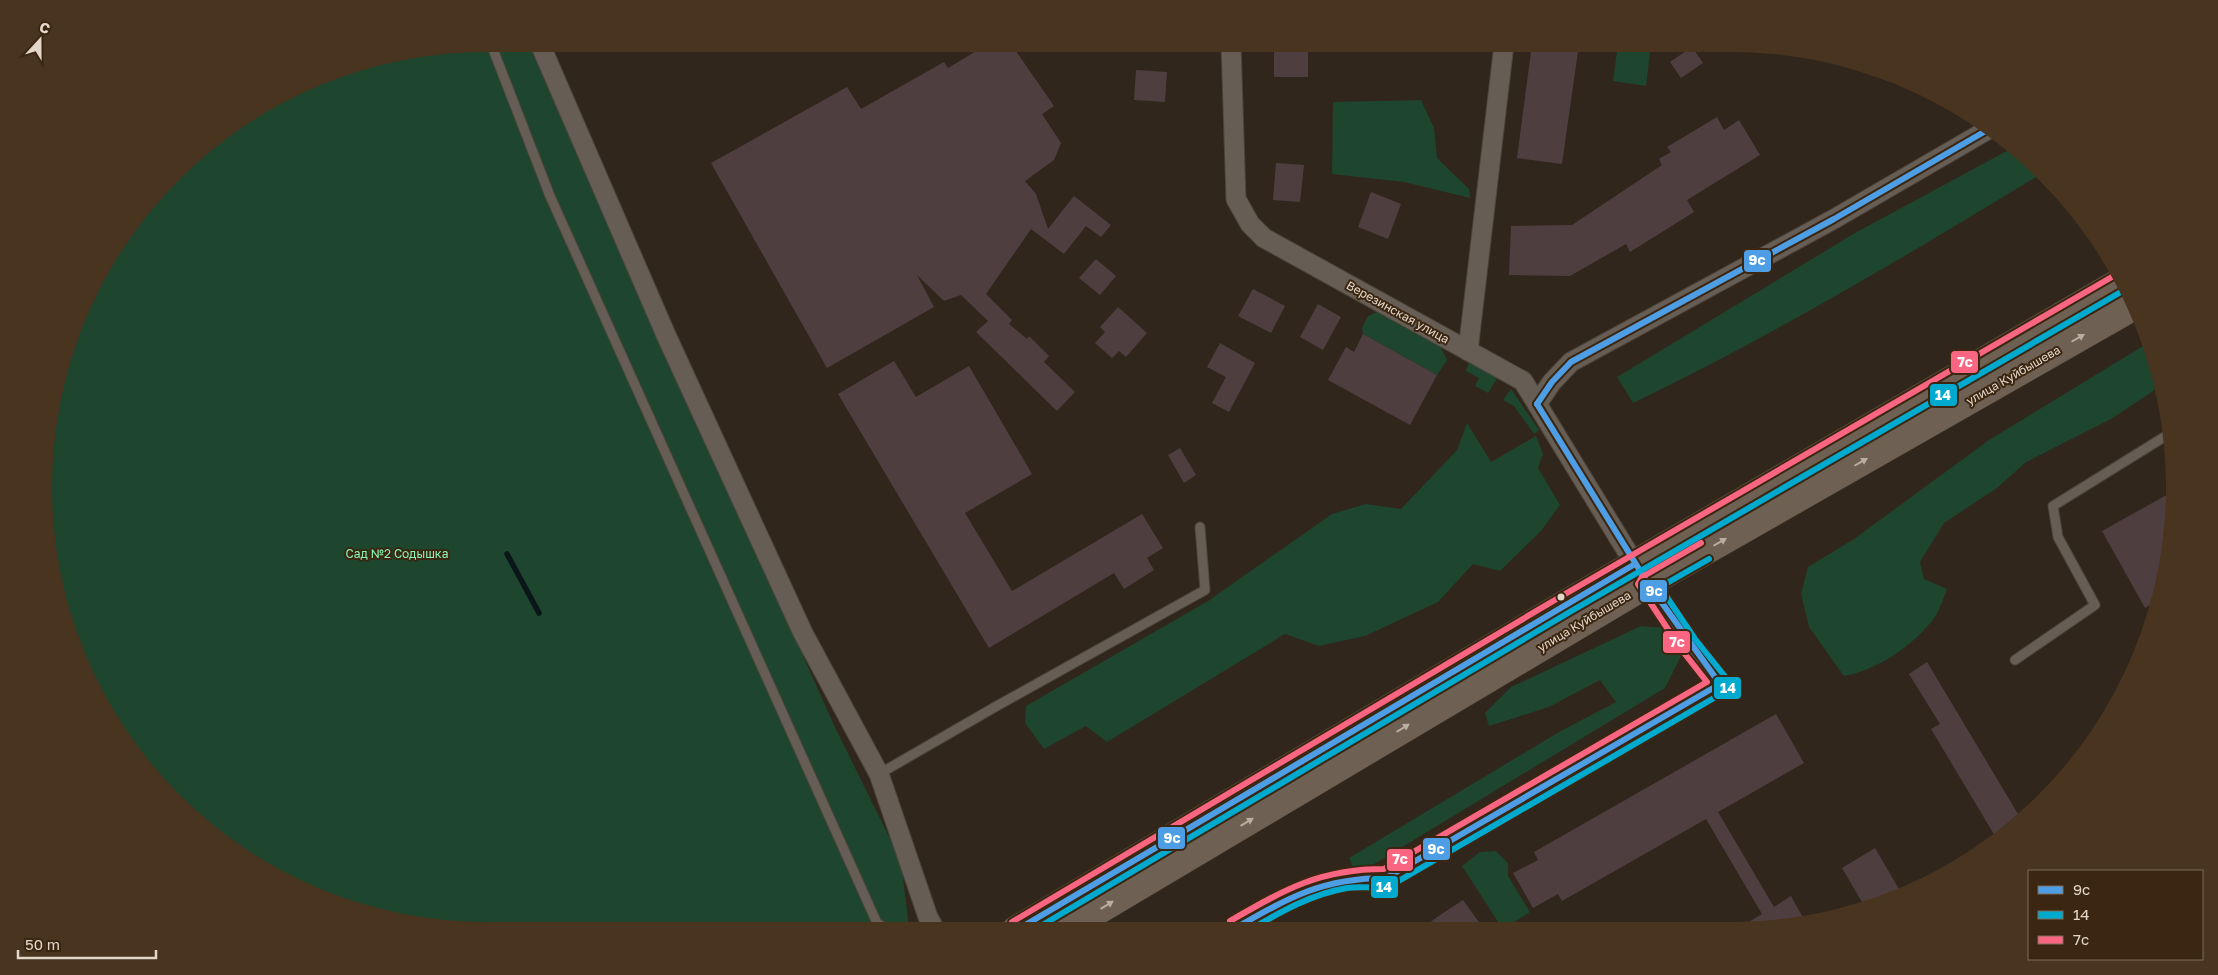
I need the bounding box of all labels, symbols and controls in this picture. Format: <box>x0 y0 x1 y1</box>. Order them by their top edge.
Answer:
north arrow <box>15 15 65 65</box>
text: С <box>37 18 53 37</box>
line badge: 9с <box>1743 249 1772 273</box>
text: 9с <box>1749 251 1765 268</box>
street label: Верезинская улица <box>1344 277 1452 347</box>
one-way arrow <box>2071 334 2085 342</box>
street label: улица Куйбышева <box>1963 342 2063 408</box>
line badge: 7с <box>1950 350 1979 374</box>
text: 7с <box>1957 353 1973 370</box>
line badge: 14 <box>1929 383 1958 407</box>
text: 14 <box>1935 386 1951 403</box>
one-way arrow <box>1854 457 1867 466</box>
one-way arrow <box>1712 538 1727 546</box>
park label: Сад №2 Содышка <box>346 546 448 561</box>
line badge: 9с <box>1639 579 1668 603</box>
text: 9с <box>1646 582 1662 599</box>
street label: улица Куйбышева <box>1535 587 1633 655</box>
unlabelled marker <box>1556 592 1566 602</box>
line badge: 7с <box>1662 630 1691 654</box>
text: 7с <box>1669 633 1685 650</box>
line badge: 14 <box>1713 676 1742 700</box>
text: 14 <box>1720 679 1736 696</box>
one-way arrow <box>1397 724 1410 733</box>
one-way arrow <box>1240 817 1253 826</box>
line badge: 9с <box>1157 826 1186 850</box>
text: 9с <box>1164 829 1180 846</box>
line badge: 9с <box>1422 837 1451 861</box>
text: 9с <box>1428 840 1444 857</box>
line badge: 7с <box>1386 848 1414 872</box>
text: 7с <box>1392 850 1408 867</box>
legend <box>2028 870 2203 960</box>
line badge: 14 <box>1370 875 1399 899</box>
text: 14 <box>1376 878 1392 895</box>
text: 9с <box>2073 880 2090 898</box>
one-way arrow <box>1100 900 1113 909</box>
text: 14 <box>2073 905 2089 923</box>
scale bar <box>18 928 155 960</box>
text: 7с <box>2073 930 2089 948</box>
text: 50 m <box>25 935 60 953</box>

